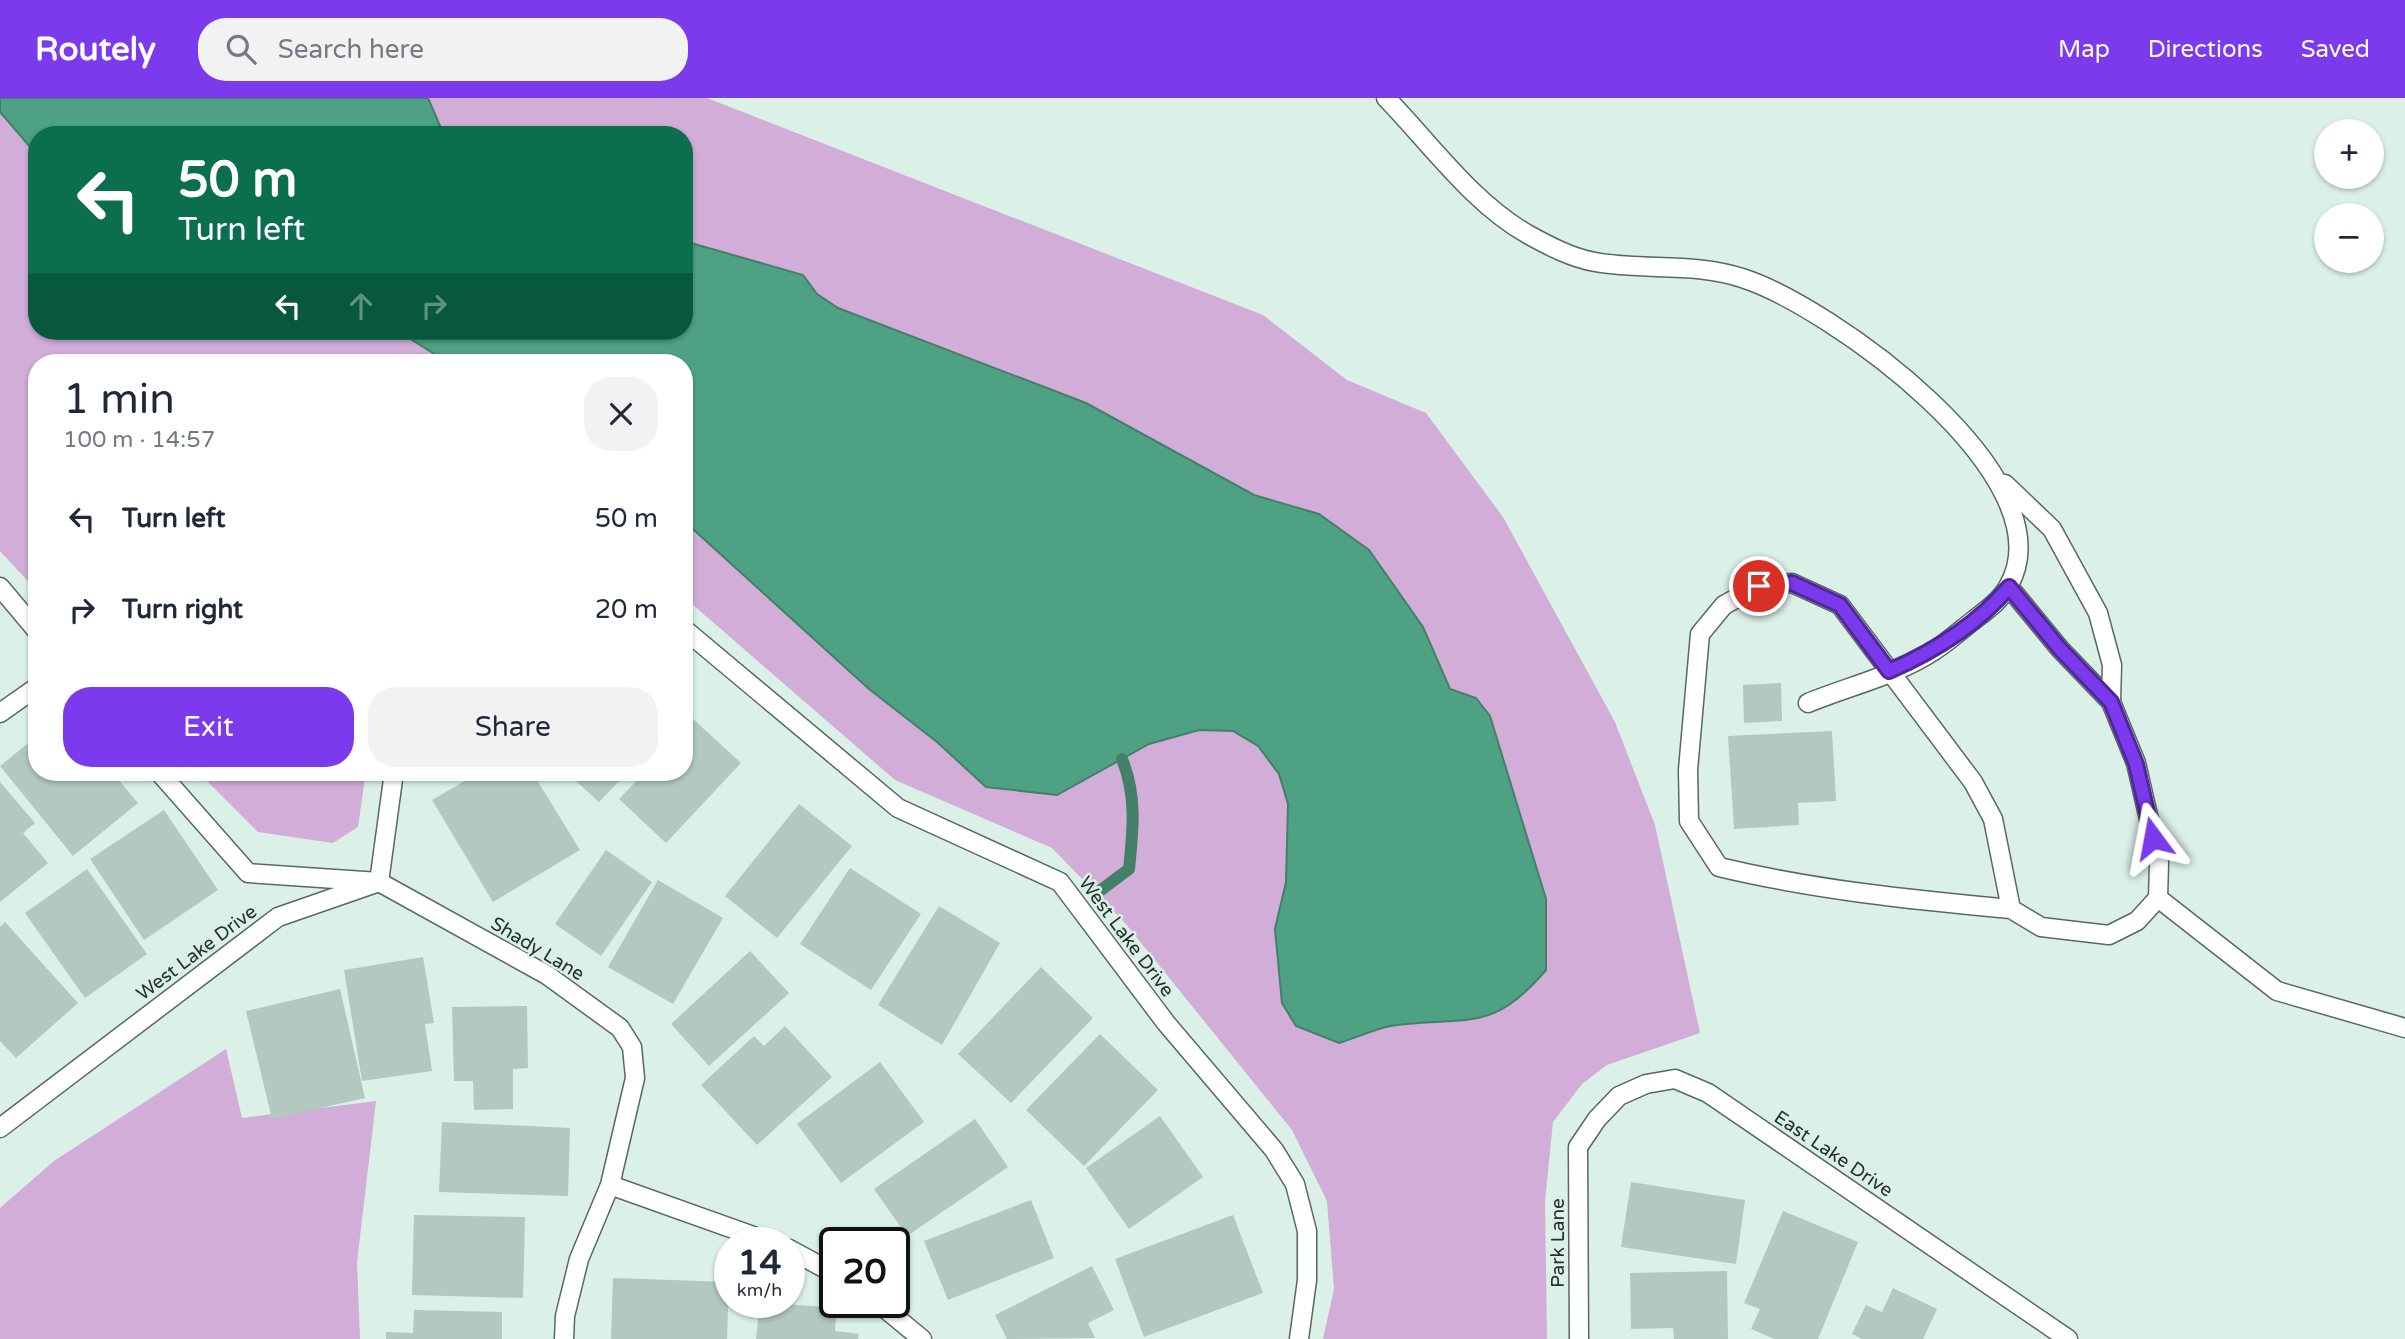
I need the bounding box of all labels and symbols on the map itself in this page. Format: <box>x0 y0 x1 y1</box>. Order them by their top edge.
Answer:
pin <box>1729 556 1789 616</box>
position arrow <box>2116 801 2190 875</box>
street label: West Lake Drive <box>1074 872 1179 1001</box>
street label: West Lake Drive <box>132 900 261 1005</box>
street label: Shady Lane <box>487 912 588 985</box>
street label: East Lake Drive <box>1770 1106 1897 1202</box>
street label: Park Lane <box>1547 1198 1569 1288</box>
speed limit sign: 20 <box>819 1227 910 1318</box>

